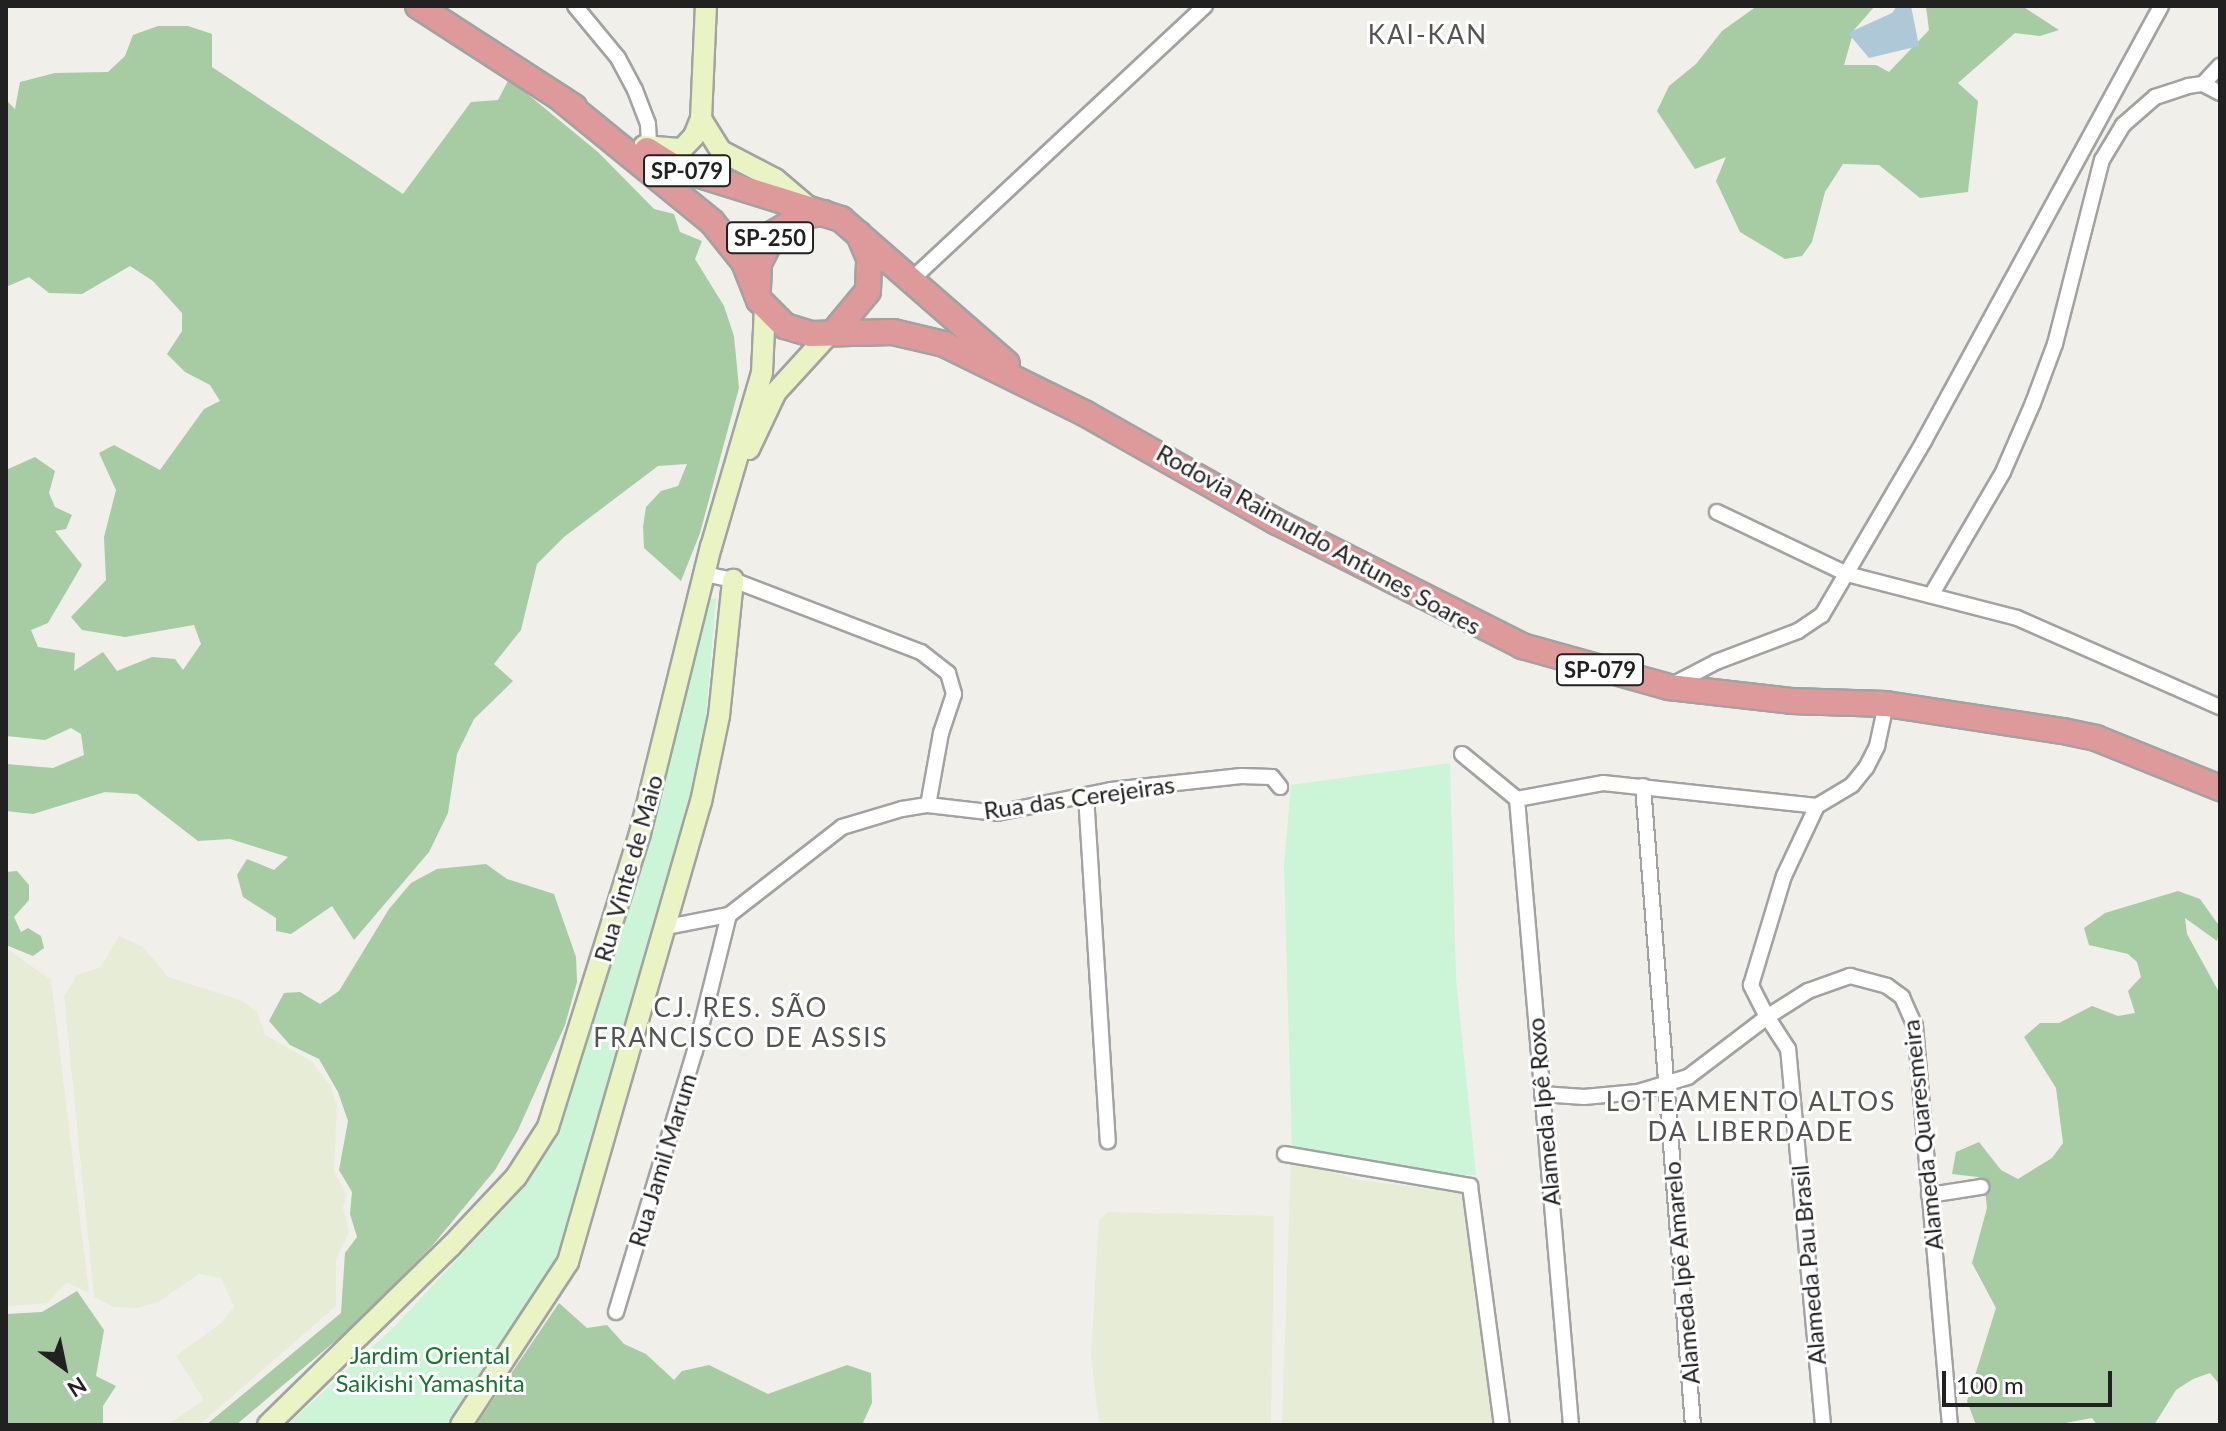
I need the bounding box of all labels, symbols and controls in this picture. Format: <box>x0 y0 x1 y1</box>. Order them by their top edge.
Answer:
district label: KAI-KAN <box>1368 19 1488 51</box>
road number: SP-079 <box>643 153 731 189</box>
road number: SP-250 <box>726 220 814 256</box>
street label: Rodovia Raimundo Antunes Soares <box>1152 437 1486 641</box>
road number: SP-079 <box>1556 652 1644 688</box>
street label: Rua das Cerejeiras <box>982 769 1176 825</box>
street label: Rua Vinte de Maio <box>587 771 669 965</box>
district label: CJ. RES. SÃO FRANCISCO DE ASSIS <box>593 992 889 1054</box>
street label: Alameda Ipê Roxo <box>1520 1017 1566 1207</box>
street label: Alameda Quaresmeira <box>1896 1018 1948 1252</box>
street label: Rua Jamil Marum <box>622 1069 702 1251</box>
district label: LOTEAMENTO ALTOS DA LIBERDADE <box>1605 1086 1897 1148</box>
street label: Alameda Ipê Amarelo <box>1657 1160 1705 1386</box>
street label: Alameda Pau Brasil <box>1785 1164 1831 1366</box>
north arrow <box>24 1327 104 1407</box>
park label: Jardim Oriental Saikishi Yamashita <box>335 1341 525 1397</box>
scale bar <box>1946 1355 2116 1405</box>
text: 100 m <box>1956 1370 2024 1399</box>
text: N <box>63 1372 92 1403</box>

